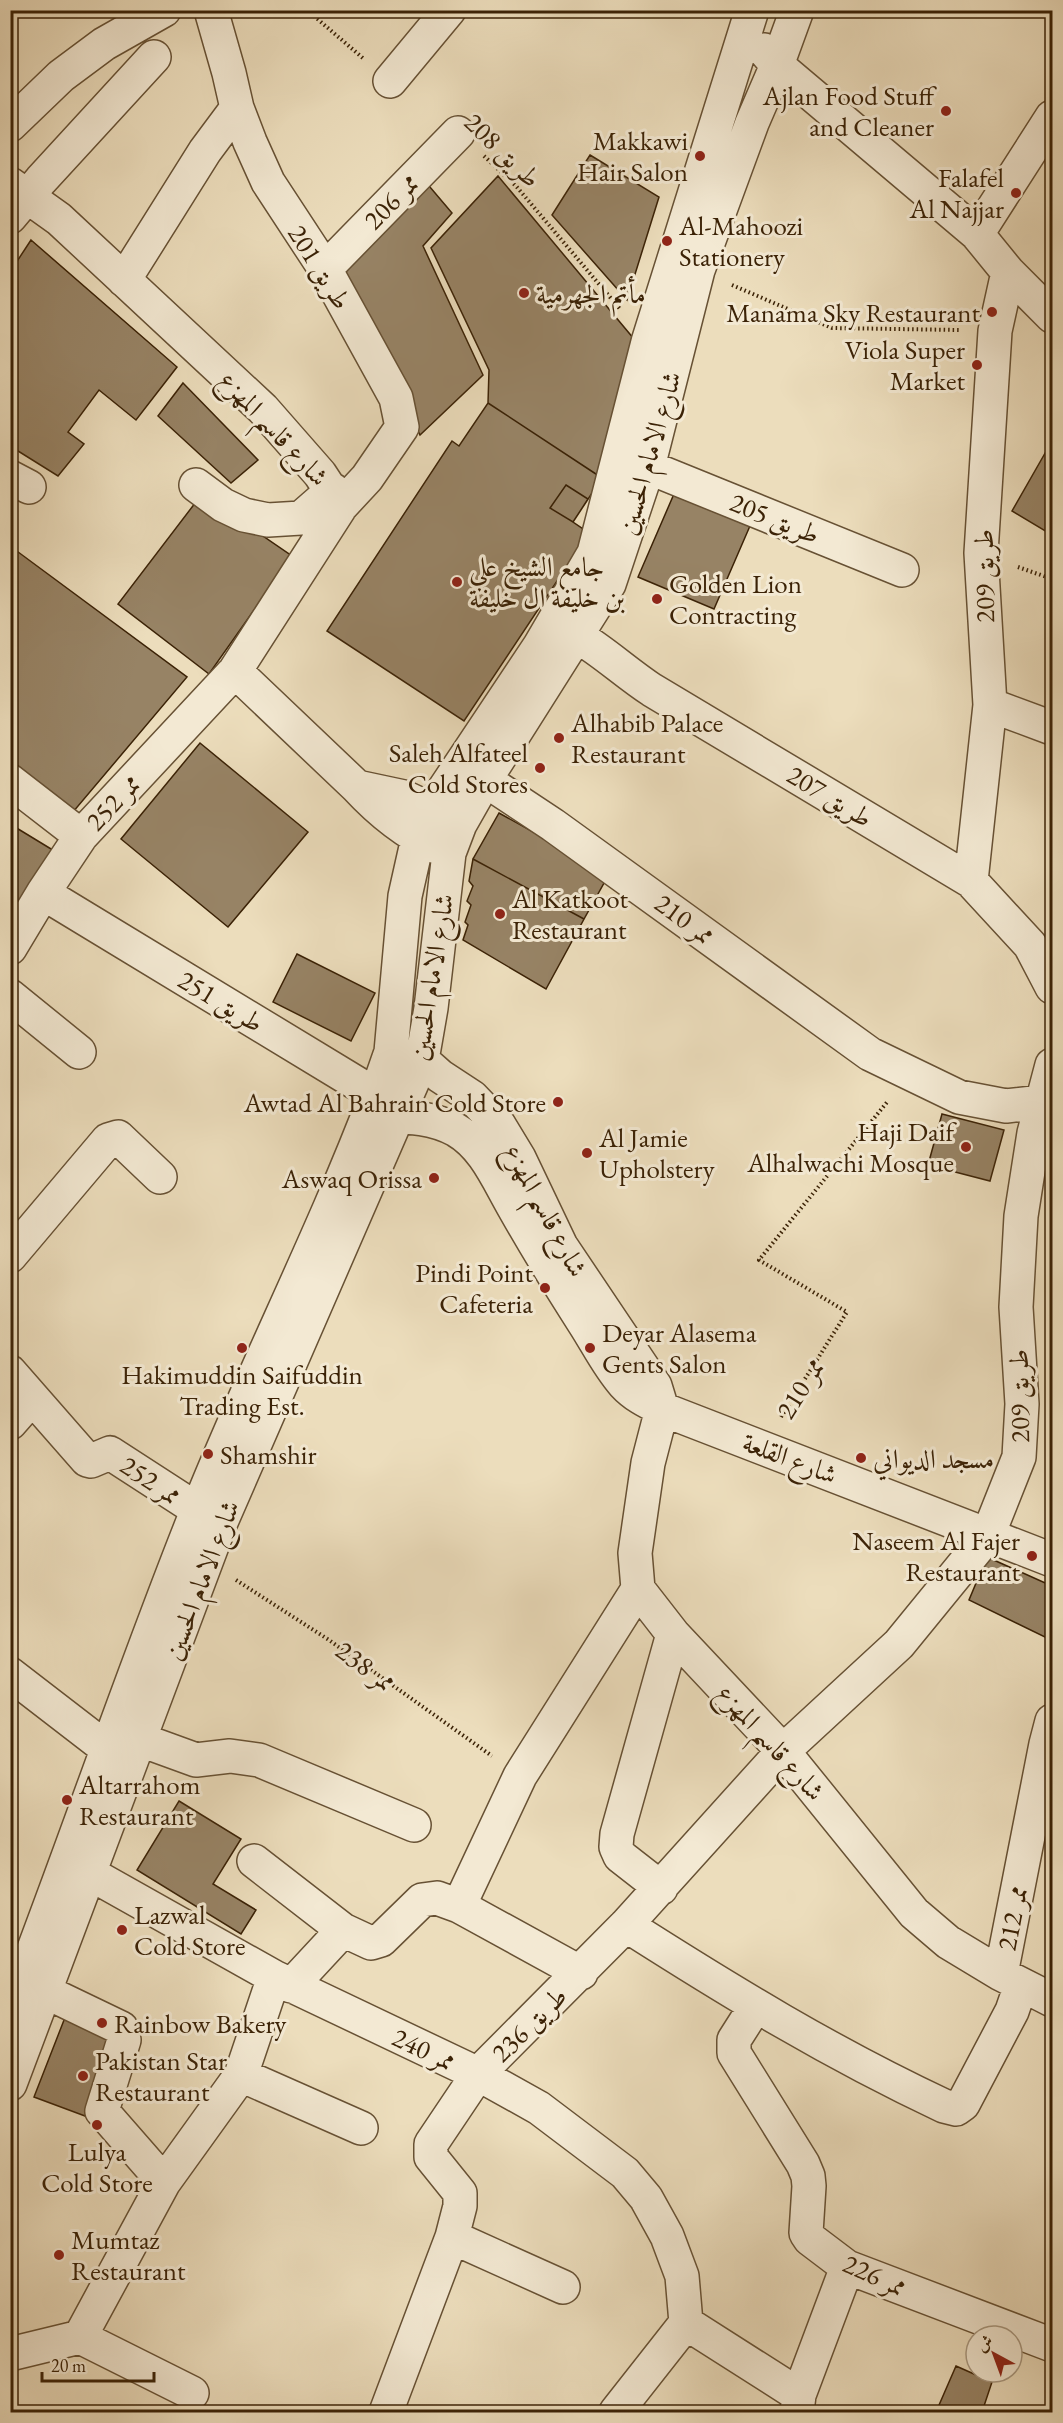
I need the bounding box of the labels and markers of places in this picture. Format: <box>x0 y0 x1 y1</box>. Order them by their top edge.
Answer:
place label: Ajlan Food Stuff and Cleaner <box>762 78 937 144</box>
marker: Ajlan Food Stuff and Cleaner <box>939 104 953 118</box>
place label: Makkawi Hair Salon <box>577 123 688 189</box>
marker: Makkawi Hair Salon <box>693 149 707 163</box>
place label: Falafel Al Najjar <box>909 160 1004 226</box>
marker: Falafel Al Najjar <box>1009 186 1023 200</box>
place label: Al-Mahoozi Stationery <box>678 208 804 274</box>
marker: Al-Mahoozi Stationery <box>660 234 674 248</box>
place label: مأتم الجهرمية <box>536 275 646 317</box>
marker: مأتم الجهرمية <box>517 286 531 300</box>
place label: Manama Sky Restaurant <box>726 295 981 330</box>
marker: Manama Sky Restaurant <box>985 305 999 319</box>
place label: Viola Super Market <box>845 332 966 398</box>
marker: Viola Super Market <box>970 358 984 372</box>
place label: جامع الشيخ علي بن خليفة ال خليفة <box>469 549 625 615</box>
place label: Golden Lion Contracting <box>669 566 802 632</box>
marker: جامع الشيخ علي بن خليفة ال خليفة <box>450 575 464 589</box>
marker: Golden Lion Contracting <box>650 592 664 606</box>
place label: Alhabib Palace Restaurant <box>570 705 723 771</box>
marker: Alhabib Palace Restaurant <box>552 731 566 745</box>
place label: Saleh Alfateel Cold Stores <box>389 735 528 801</box>
marker: Saleh Alfateel Cold Stores <box>533 761 547 775</box>
place label: Al Katkoot Restaurant <box>511 881 629 947</box>
marker: Al Katkoot Restaurant <box>493 907 507 921</box>
place label: Awtad Al Bahrain Cold Store <box>243 1085 546 1120</box>
marker: Awtad Al Bahrain Cold Store <box>551 1095 565 1109</box>
place label: Haji Daif Alhalwachi Mosque <box>746 1114 957 1180</box>
place label: Al Jamie Upholstery <box>598 1120 715 1186</box>
marker: Haji Daif Alhalwachi Mosque <box>959 1140 973 1154</box>
marker: Al Jamie Upholstery <box>580 1146 594 1160</box>
place label: Aswaq Orissa <box>281 1161 422 1196</box>
marker: Aswaq Orissa <box>427 1171 441 1185</box>
place label: Pindi Point Cafeteria <box>415 1255 534 1321</box>
marker: Pindi Point Cafeteria <box>538 1281 552 1295</box>
place label: Deyar Alasema Gents Salon <box>602 1315 757 1381</box>
marker: Hakimuddin Saifuddin Trading Est. <box>235 1341 249 1355</box>
marker: Deyar Alasema Gents Salon <box>583 1341 597 1355</box>
place label: Hakimuddin Saifuddin Trading Est. <box>121 1357 363 1423</box>
place label: Shamshir <box>220 1437 317 1472</box>
place label: مسجد الديواني <box>873 1441 994 1481</box>
marker: Shamshir <box>201 1447 215 1461</box>
marker: مسجد الديواني <box>854 1451 868 1465</box>
place label: Naseem Al Fajer Restaurant <box>852 1523 1021 1589</box>
marker: Naseem Al Fajer Restaurant <box>1025 1549 1039 1563</box>
place label: Altarrahom Restaurant <box>78 1767 201 1833</box>
marker: Altarrahom Restaurant <box>60 1793 74 1807</box>
place label: Lazwal Cold Store <box>134 1897 246 1963</box>
marker: Lazwal Cold Store <box>115 1923 129 1937</box>
place label: Rainbow Bakery <box>114 2006 286 2041</box>
marker: Rainbow Bakery <box>95 2016 109 2030</box>
place label: Pakistan Star Restaurant <box>95 2043 227 2109</box>
marker: Pakistan Star Restaurant <box>76 2069 90 2083</box>
marker: Lulya Cold Store <box>90 2118 104 2132</box>
place label: Lulya Cold Store <box>41 2134 153 2200</box>
place label: Mumtaz Restaurant <box>71 2222 186 2288</box>
marker: Mumtaz Restaurant <box>52 2248 66 2262</box>

